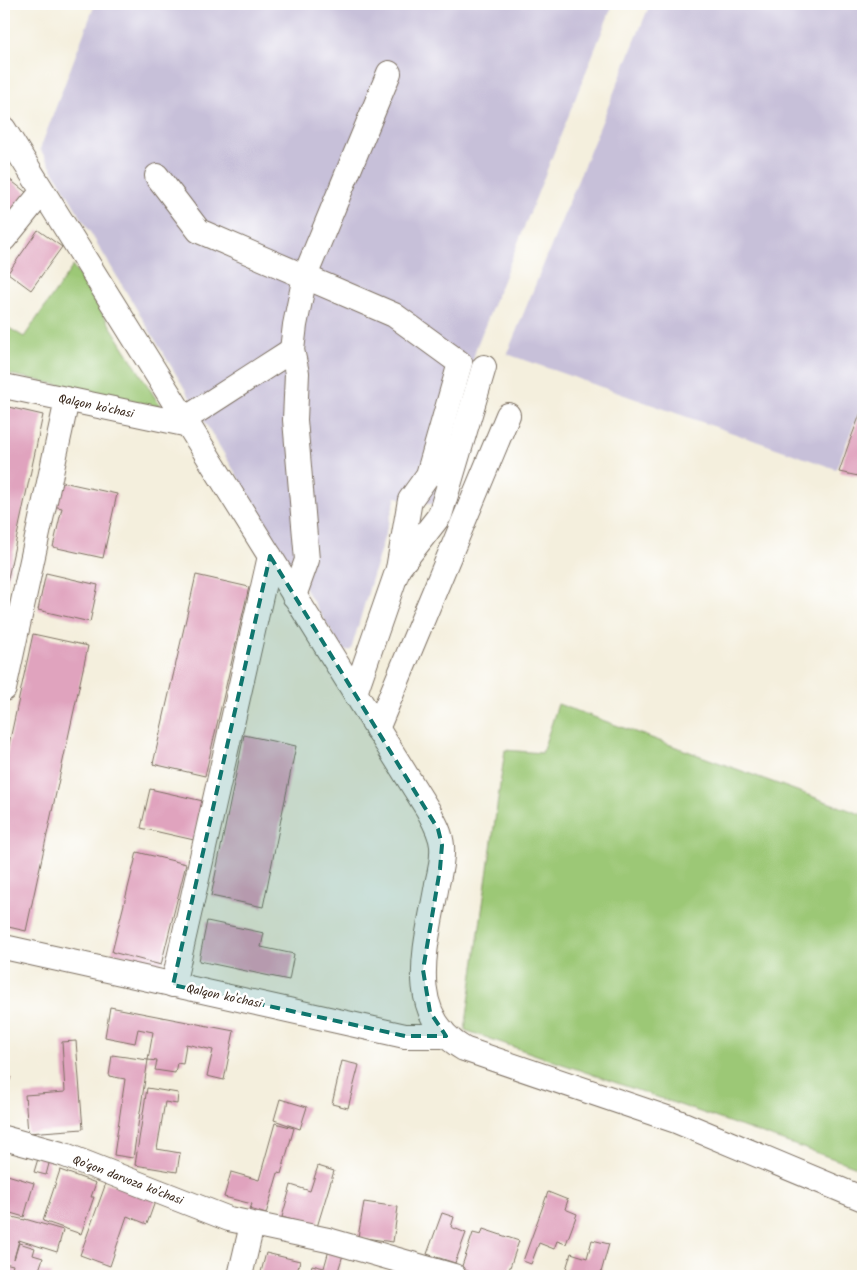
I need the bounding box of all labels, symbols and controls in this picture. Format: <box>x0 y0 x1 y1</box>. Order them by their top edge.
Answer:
street label: Qalqon ko'chasi <box>56 389 137 424</box>
street label: Qalqon ko'chasi <box>184 979 265 1014</box>
street label: Qo'qon darvoza ko'chasi <box>70 1151 187 1211</box>

